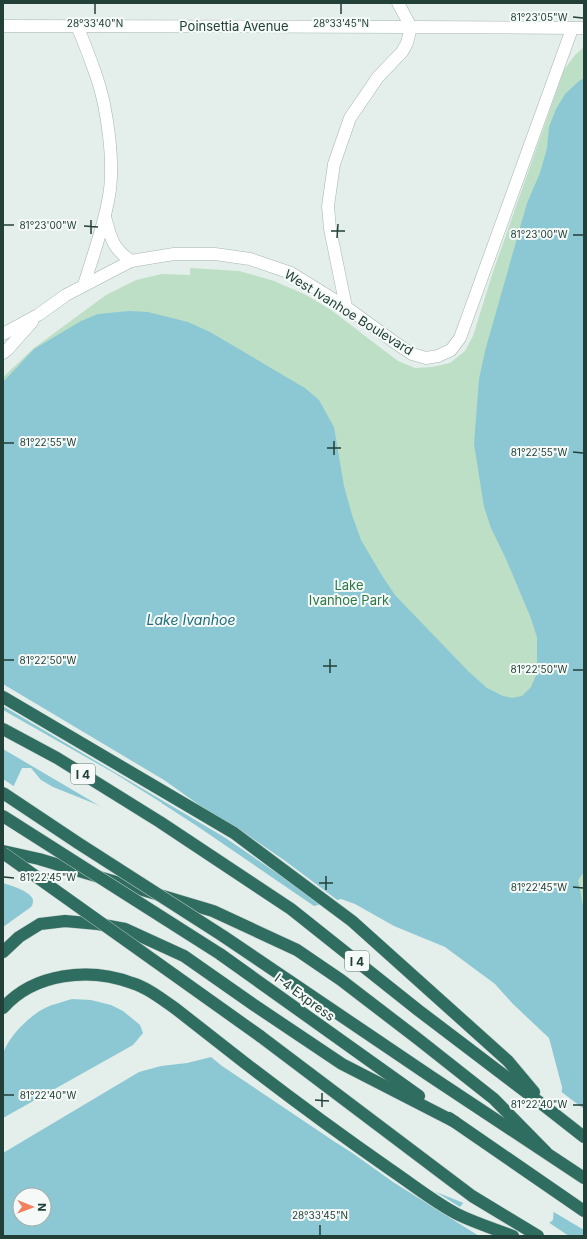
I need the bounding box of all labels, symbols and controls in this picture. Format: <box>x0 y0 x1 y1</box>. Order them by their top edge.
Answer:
text: 81°23'05"W <box>511 11 568 23</box>
text: 28°33'40"N <box>67 17 123 29</box>
text: 28°33'45"N <box>313 17 369 29</box>
street label: Poinsettia Avenue <box>179 18 289 34</box>
text: 81°23'00"W <box>19 219 77 231</box>
text: 81°23'00"W <box>510 228 568 240</box>
street label: West Ivanhoe Boulevard <box>282 266 416 358</box>
text: 81°22'55"W <box>20 436 76 448</box>
text: 81°22'55"W <box>511 446 567 458</box>
park label: Lake Ivanhoe Park <box>309 577 389 608</box>
water label: Lake Ivanhoe <box>147 611 235 628</box>
text: 81°22'50"W <box>20 654 77 666</box>
text: 81°22'50"W <box>511 663 568 675</box>
road number: I 4 <box>71 764 95 784</box>
text: 81°22'45"W <box>20 871 76 883</box>
text: 81°22'45"W <box>511 881 567 893</box>
road number: I 4 <box>345 951 369 971</box>
street label: I-4 Express <box>272 970 338 1024</box>
text: 81°22'40"W <box>20 1089 76 1101</box>
text: 81°22'40"W <box>511 1098 567 1110</box>
north arrow <box>12 1187 52 1227</box>
text: N <box>35 1203 49 1211</box>
text: 28°33'45"N <box>292 1209 348 1221</box>

